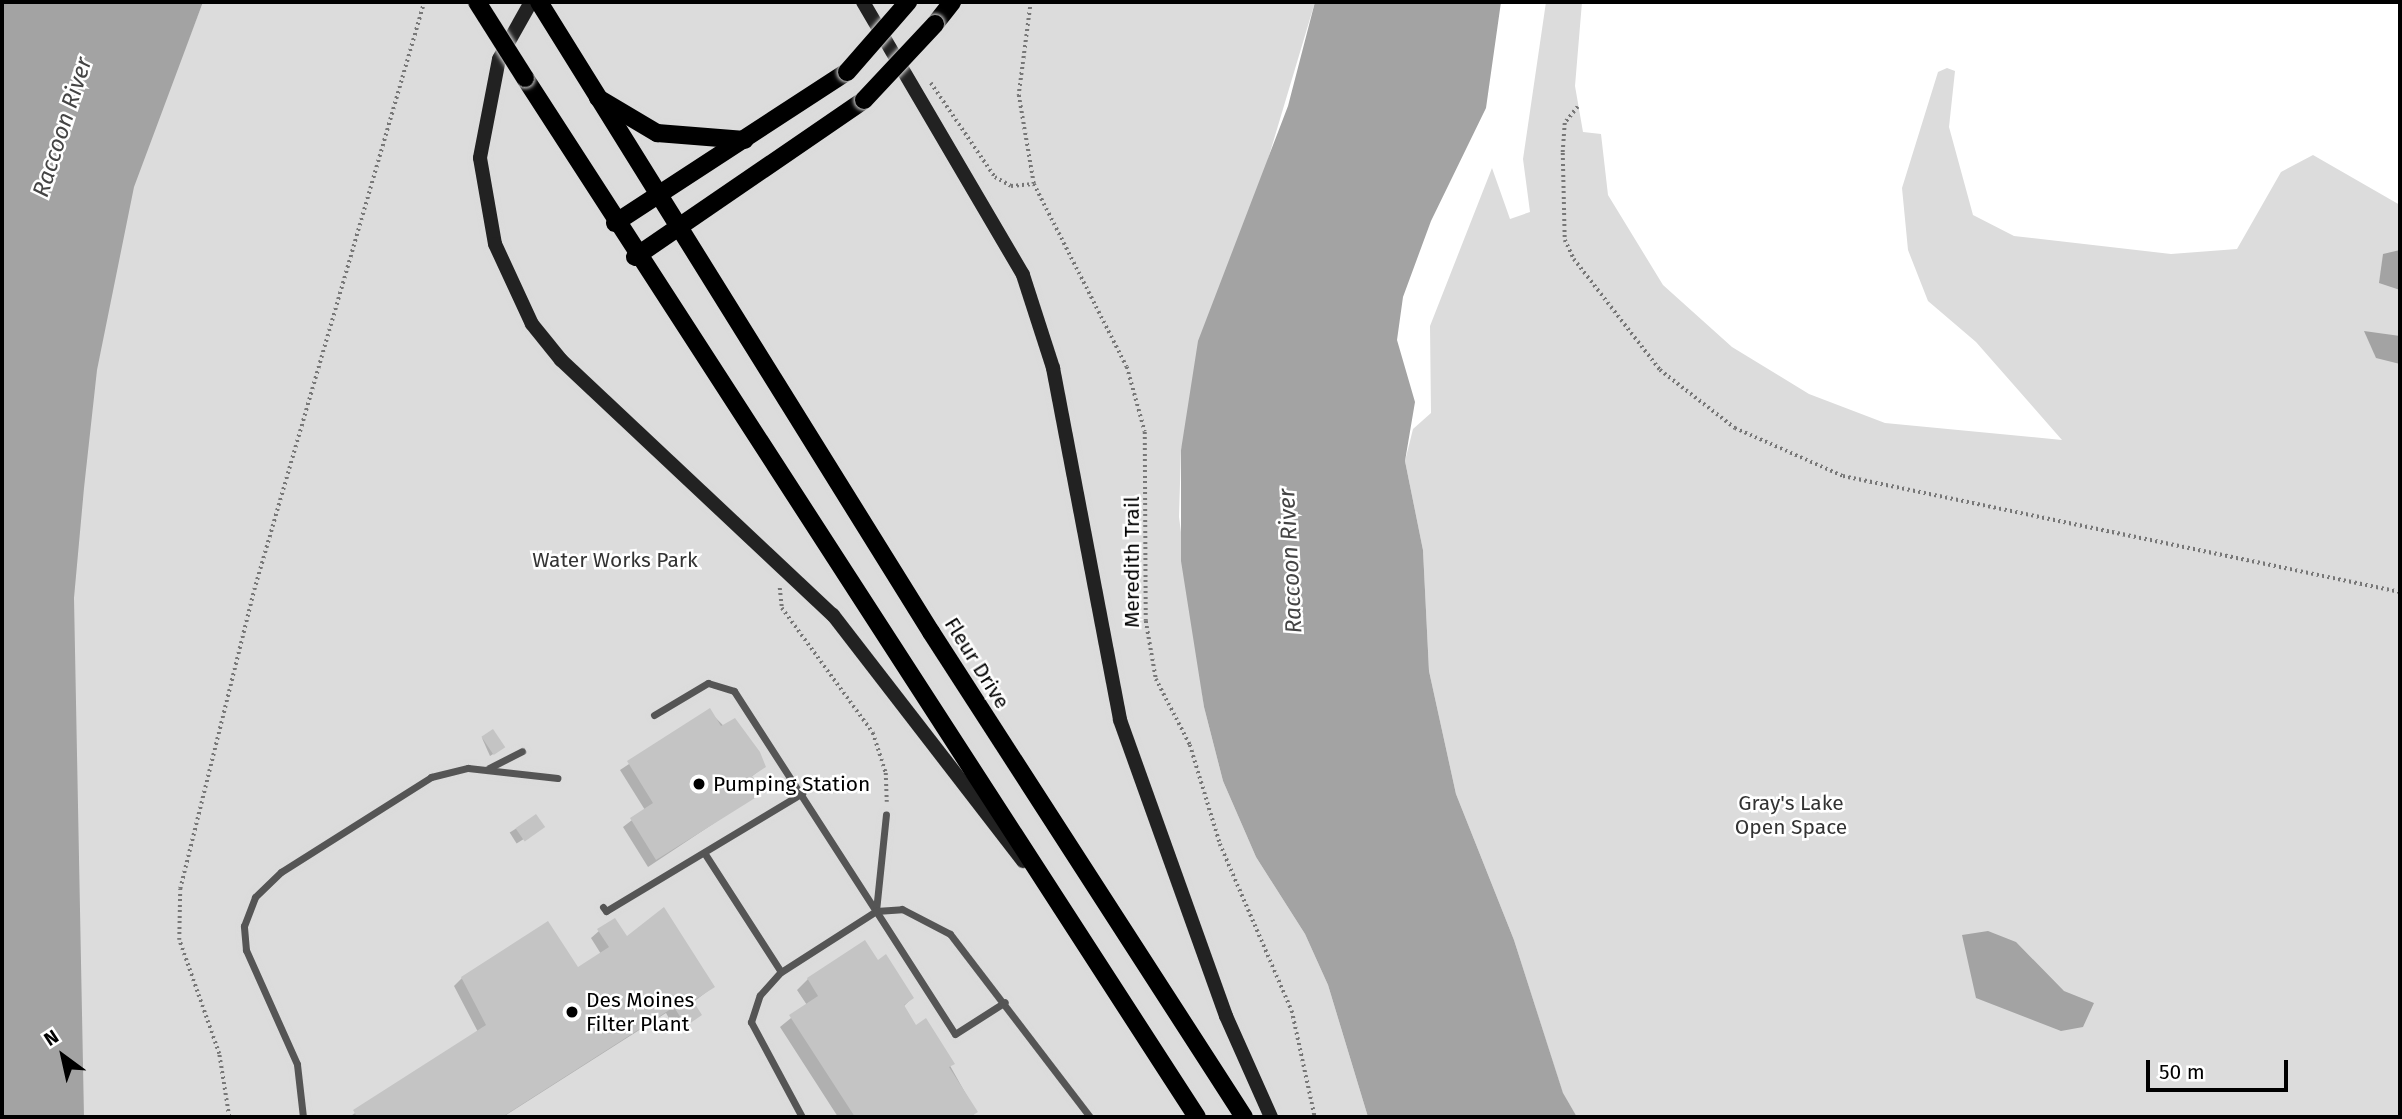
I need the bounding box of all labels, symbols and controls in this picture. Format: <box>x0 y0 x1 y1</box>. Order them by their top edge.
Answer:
water label: Raccoon River <box>26 54 98 200</box>
water label: Raccoon River <box>1272 488 1308 634</box>
street label: Meredith Trail <box>1119 496 1145 628</box>
park label: Water Works Park <box>532 547 698 573</box>
street label: Fleur Drive <box>939 613 1015 713</box>
place label: Pumping Station <box>713 771 870 797</box>
marker: Pumping Station <box>691 776 707 792</box>
park label: Gray's Lake Open Space <box>1735 790 1847 840</box>
place label: Des Moines Filter Plant <box>586 987 694 1037</box>
marker: Des Moines Filter Plant <box>564 1004 580 1020</box>
north arrow <box>28 1021 98 1091</box>
text: N <box>40 1025 63 1051</box>
scale bar <box>2150 1046 2292 1090</box>
text: 50 m <box>2159 1059 2205 1085</box>

